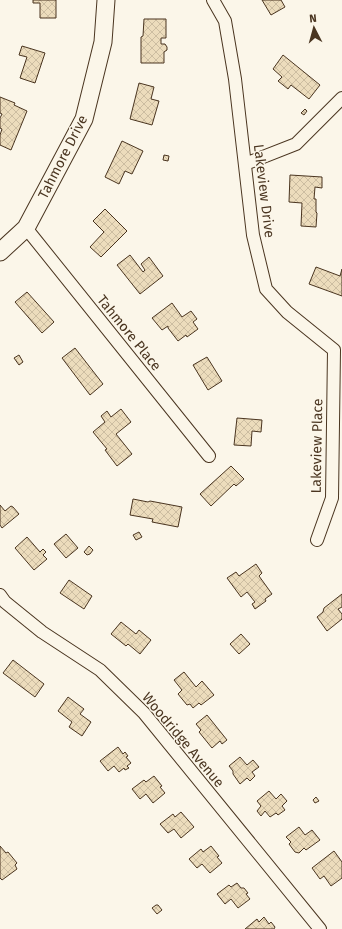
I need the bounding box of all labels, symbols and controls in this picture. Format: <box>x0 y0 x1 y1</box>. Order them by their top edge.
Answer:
north arrow <box>294 8 334 48</box>
text: N <box>309 12 317 25</box>
street label: Tahmore Drive <box>35 112 91 202</box>
street label: Lakeview Drive <box>250 143 278 239</box>
street label: Tahmore Place <box>93 292 165 374</box>
street label: Lakeview Place <box>308 398 326 494</box>
street label: Woodridge Avenue <box>138 689 228 791</box>

